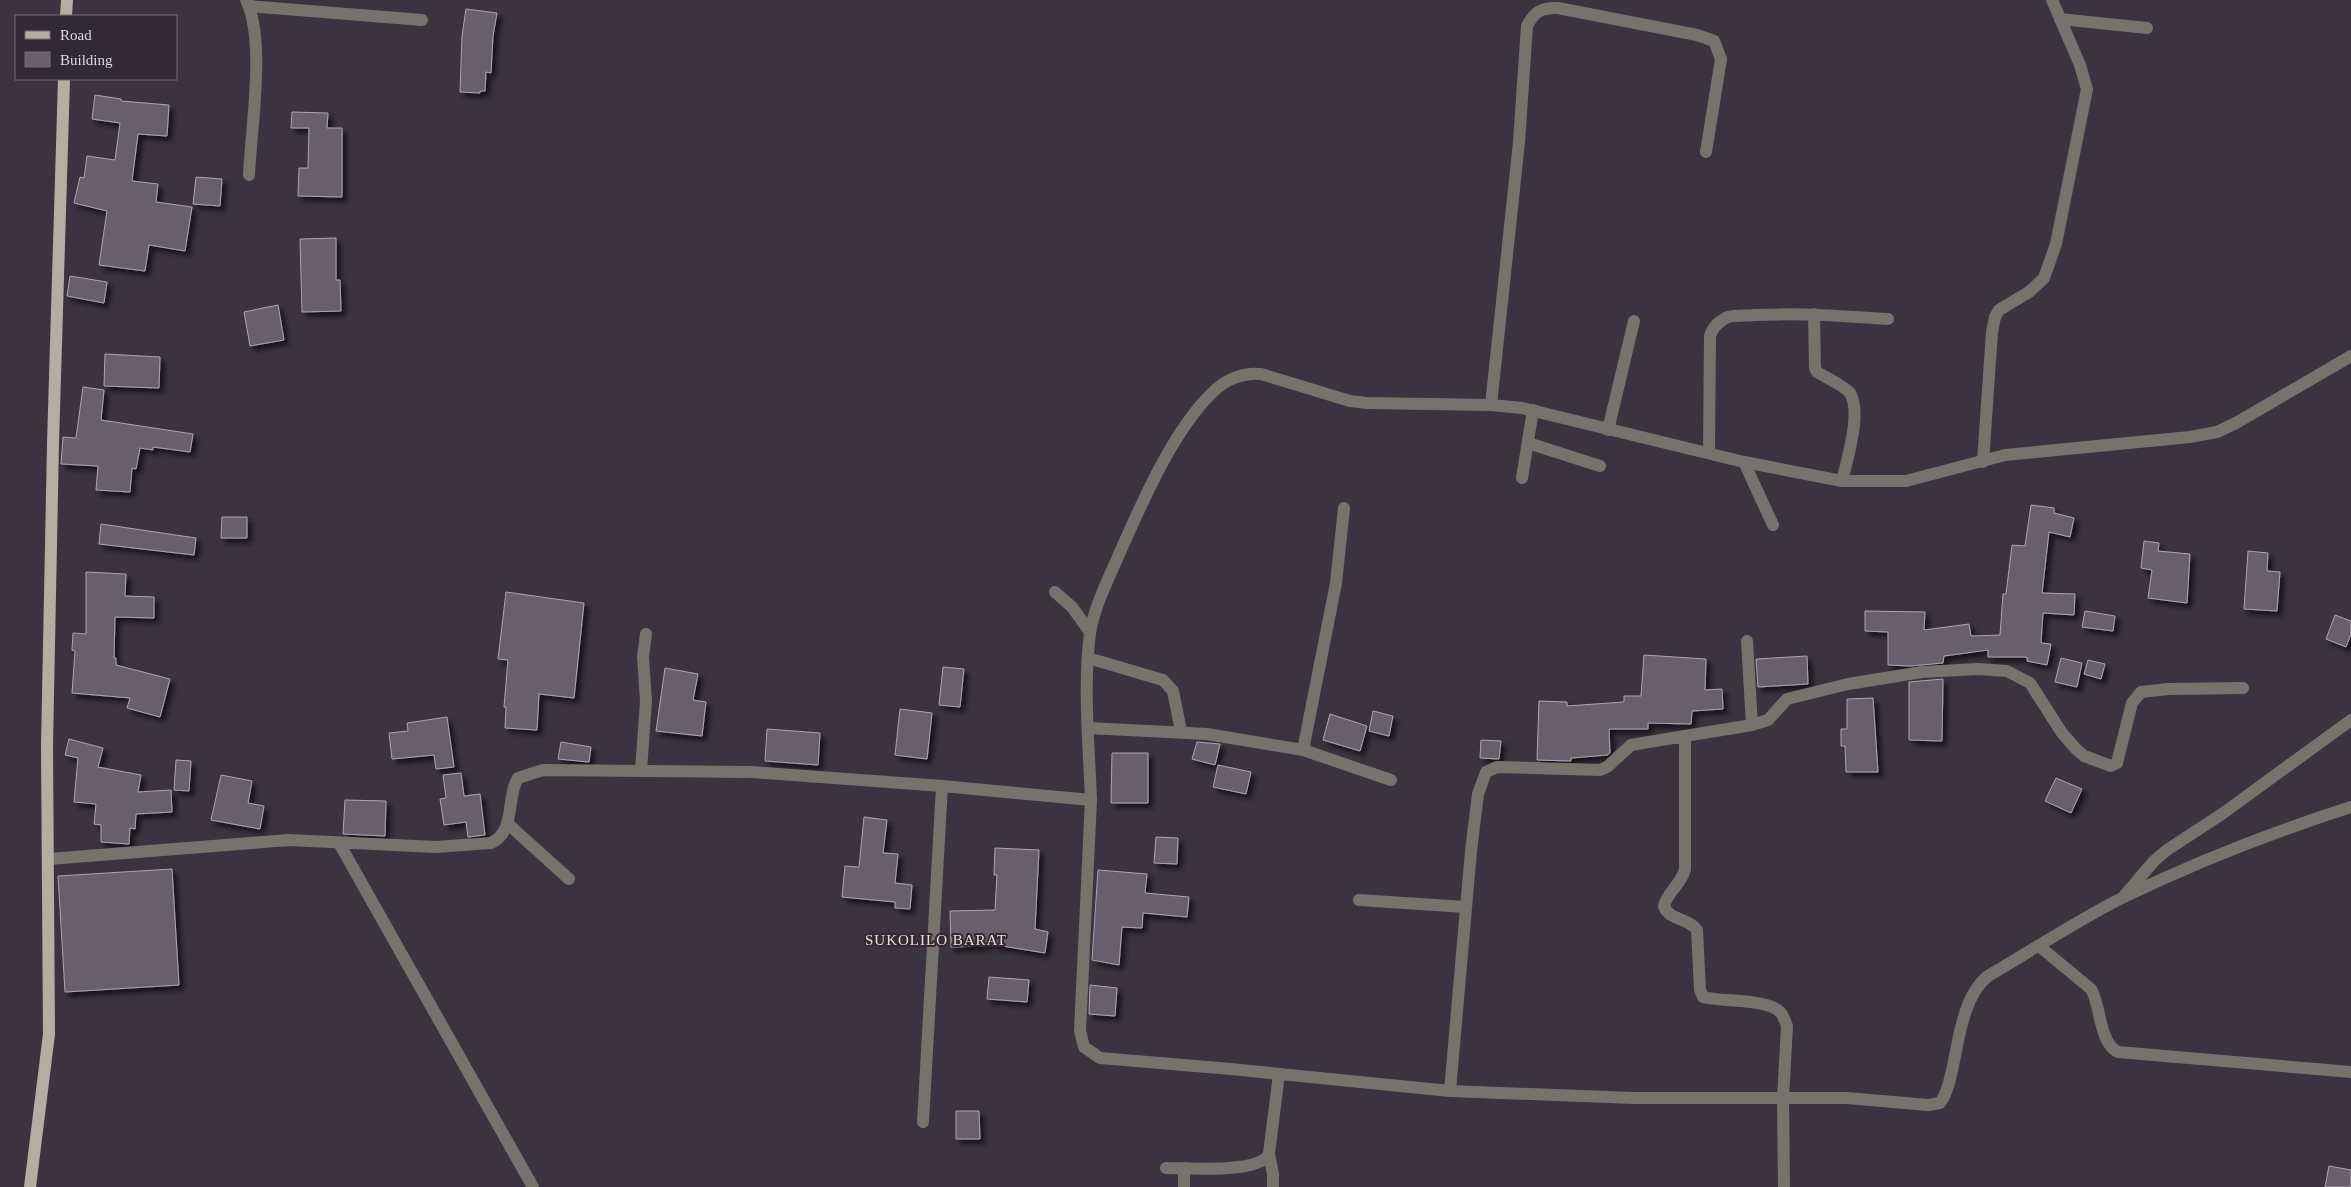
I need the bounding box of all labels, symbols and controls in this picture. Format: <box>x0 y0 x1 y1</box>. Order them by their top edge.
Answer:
legend <box>15 15 178 80</box>
text: Road <box>60 27 92 43</box>
text: Building <box>60 52 113 68</box>
district label: SUKOLILO BARAT <box>865 932 1007 948</box>

